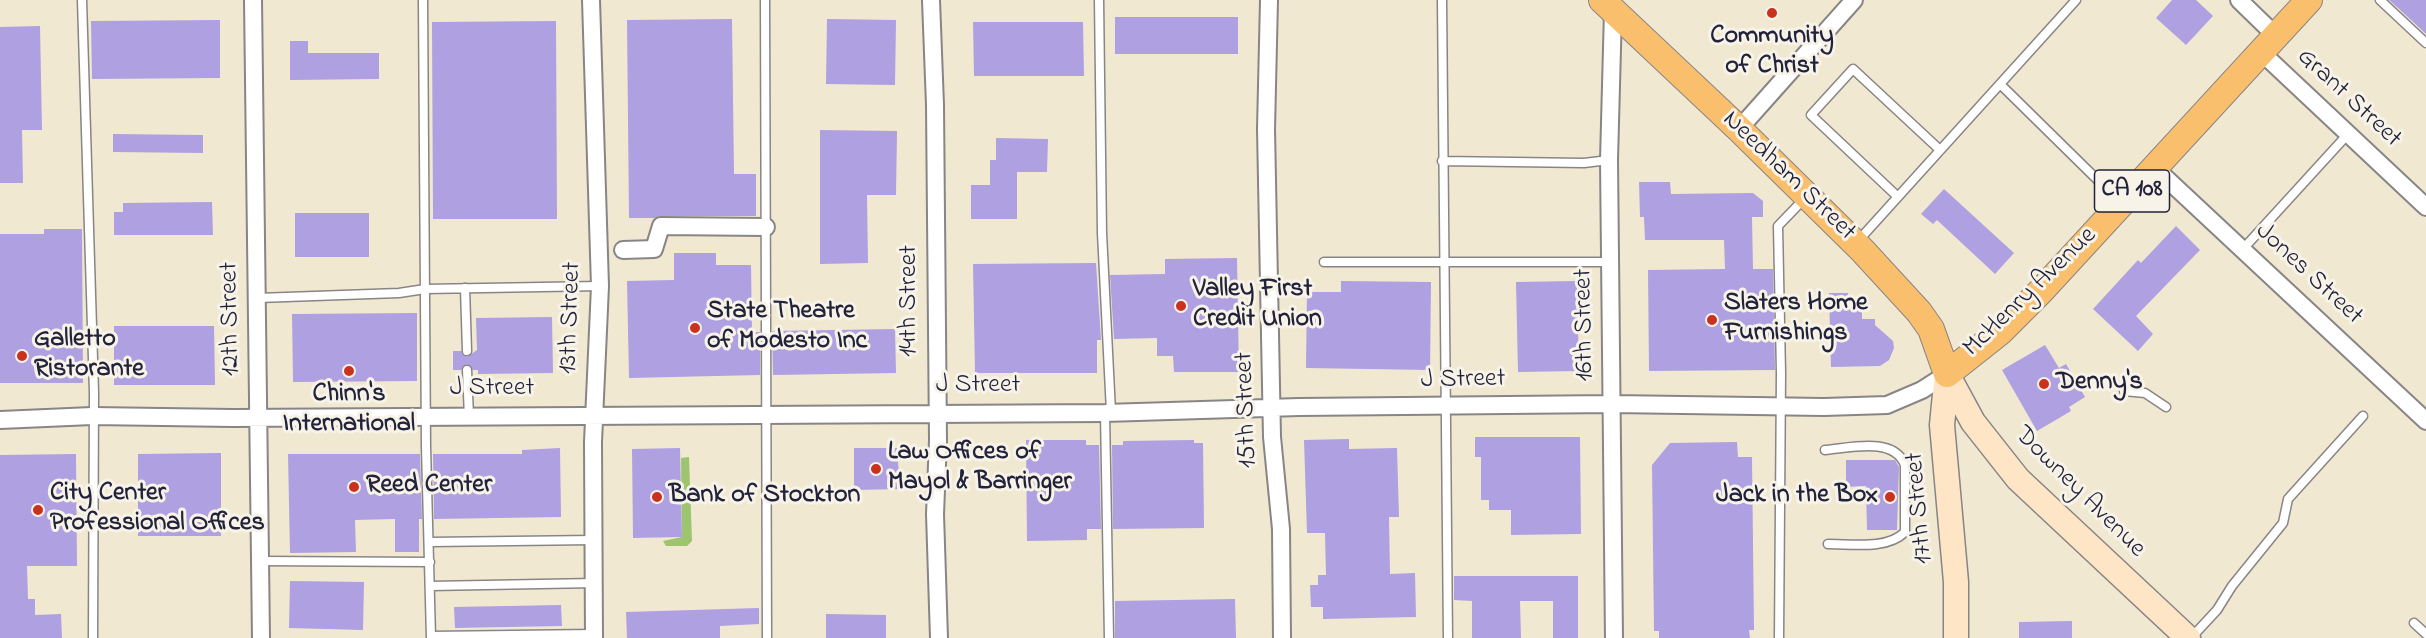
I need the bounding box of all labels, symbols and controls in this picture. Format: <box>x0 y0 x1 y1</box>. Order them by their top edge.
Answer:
marker: Community of Christ <box>1765 6 1779 20</box>
place label: Community of Christ <box>1710 22 1834 83</box>
street label: Grant Street <box>2289 43 2407 155</box>
street label: Needham Street <box>1715 105 1861 249</box>
road number: CA 108 <box>2094 170 2170 212</box>
street label: Jones Street <box>2248 217 2368 333</box>
street label: McHenry Avenue <box>1958 221 2104 365</box>
street label: 14th Street <box>895 245 927 357</box>
street label: 13th Street <box>554 261 590 375</box>
street label: 12th Street <box>215 262 249 376</box>
street label: 16th Street <box>1569 268 1603 382</box>
place label: Valley First Credit Union <box>1193 275 1322 336</box>
place label: Slaters Home Furnishings <box>1724 289 1868 350</box>
place label: State Theatre of Modesto Inc <box>707 297 867 358</box>
marker: Valley First Credit Union <box>1174 299 1188 313</box>
marker: Slaters Home Furnishings <box>1705 313 1719 327</box>
marker: State Theatre of Modesto Inc <box>688 321 702 335</box>
place label: Galletto Ristorante <box>34 325 144 386</box>
marker: Galletto Ristorante <box>15 349 29 363</box>
street label: 15th Street <box>1230 351 1266 469</box>
marker: Chinn's International <box>342 364 356 378</box>
street label: J Street <box>1420 365 1506 397</box>
place label: Denny's <box>2056 368 2143 400</box>
street label: J Street <box>936 371 1020 403</box>
street label: J Street <box>450 374 534 406</box>
marker: Denny's <box>2037 377 2051 391</box>
place label: Chinn's International <box>283 380 415 442</box>
street label: Downey Avenue <box>2007 421 2151 565</box>
place label: Law Offices of Mayol & Barringer <box>888 438 1072 500</box>
street label: 17th Street <box>1901 451 1941 565</box>
marker: Law Offices of Mayol & Barringer <box>869 462 883 476</box>
place label: Reed Center <box>366 471 492 503</box>
place label: City Center Professional Offices <box>50 479 265 540</box>
marker: Reed Center <box>347 480 361 494</box>
place label: Bank of Stockton <box>669 481 860 513</box>
place label: Jack in the Box <box>1716 481 1878 513</box>
marker: Bank of Stockton <box>650 490 664 504</box>
marker: Jack in the Box <box>1883 490 1897 504</box>
marker: City Center Professional Offices <box>31 503 45 517</box>

